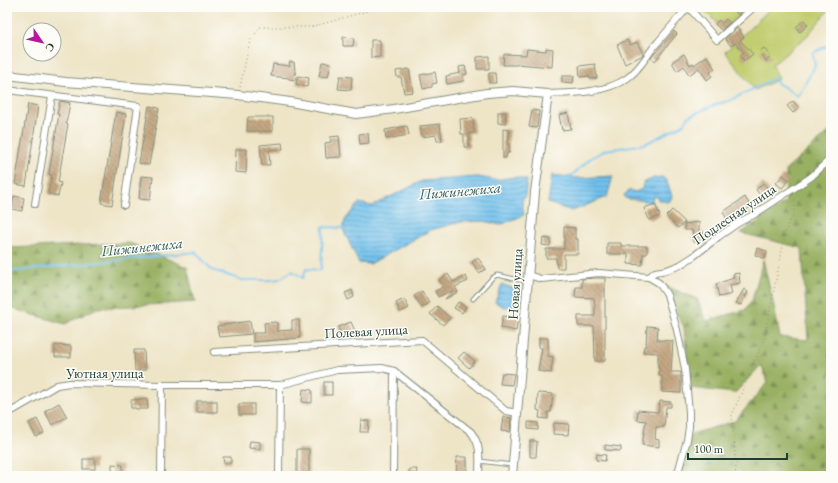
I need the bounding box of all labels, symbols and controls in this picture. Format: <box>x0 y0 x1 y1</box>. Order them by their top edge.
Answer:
north arrow <box>22 22 62 62</box>
text: С <box>42 40 58 55</box>
water label: Пижинежиха <box>417 177 502 204</box>
street label: Подлесная улица <box>689 179 779 249</box>
water label: Пижинежиха <box>99 233 184 260</box>
street label: Новая улица <box>504 247 527 320</box>
street label: Полевая улица <box>324 320 409 342</box>
street label: Уютная улица <box>65 364 144 382</box>
scale bar <box>688 435 787 461</box>
text: 100 m <box>694 441 724 457</box>

